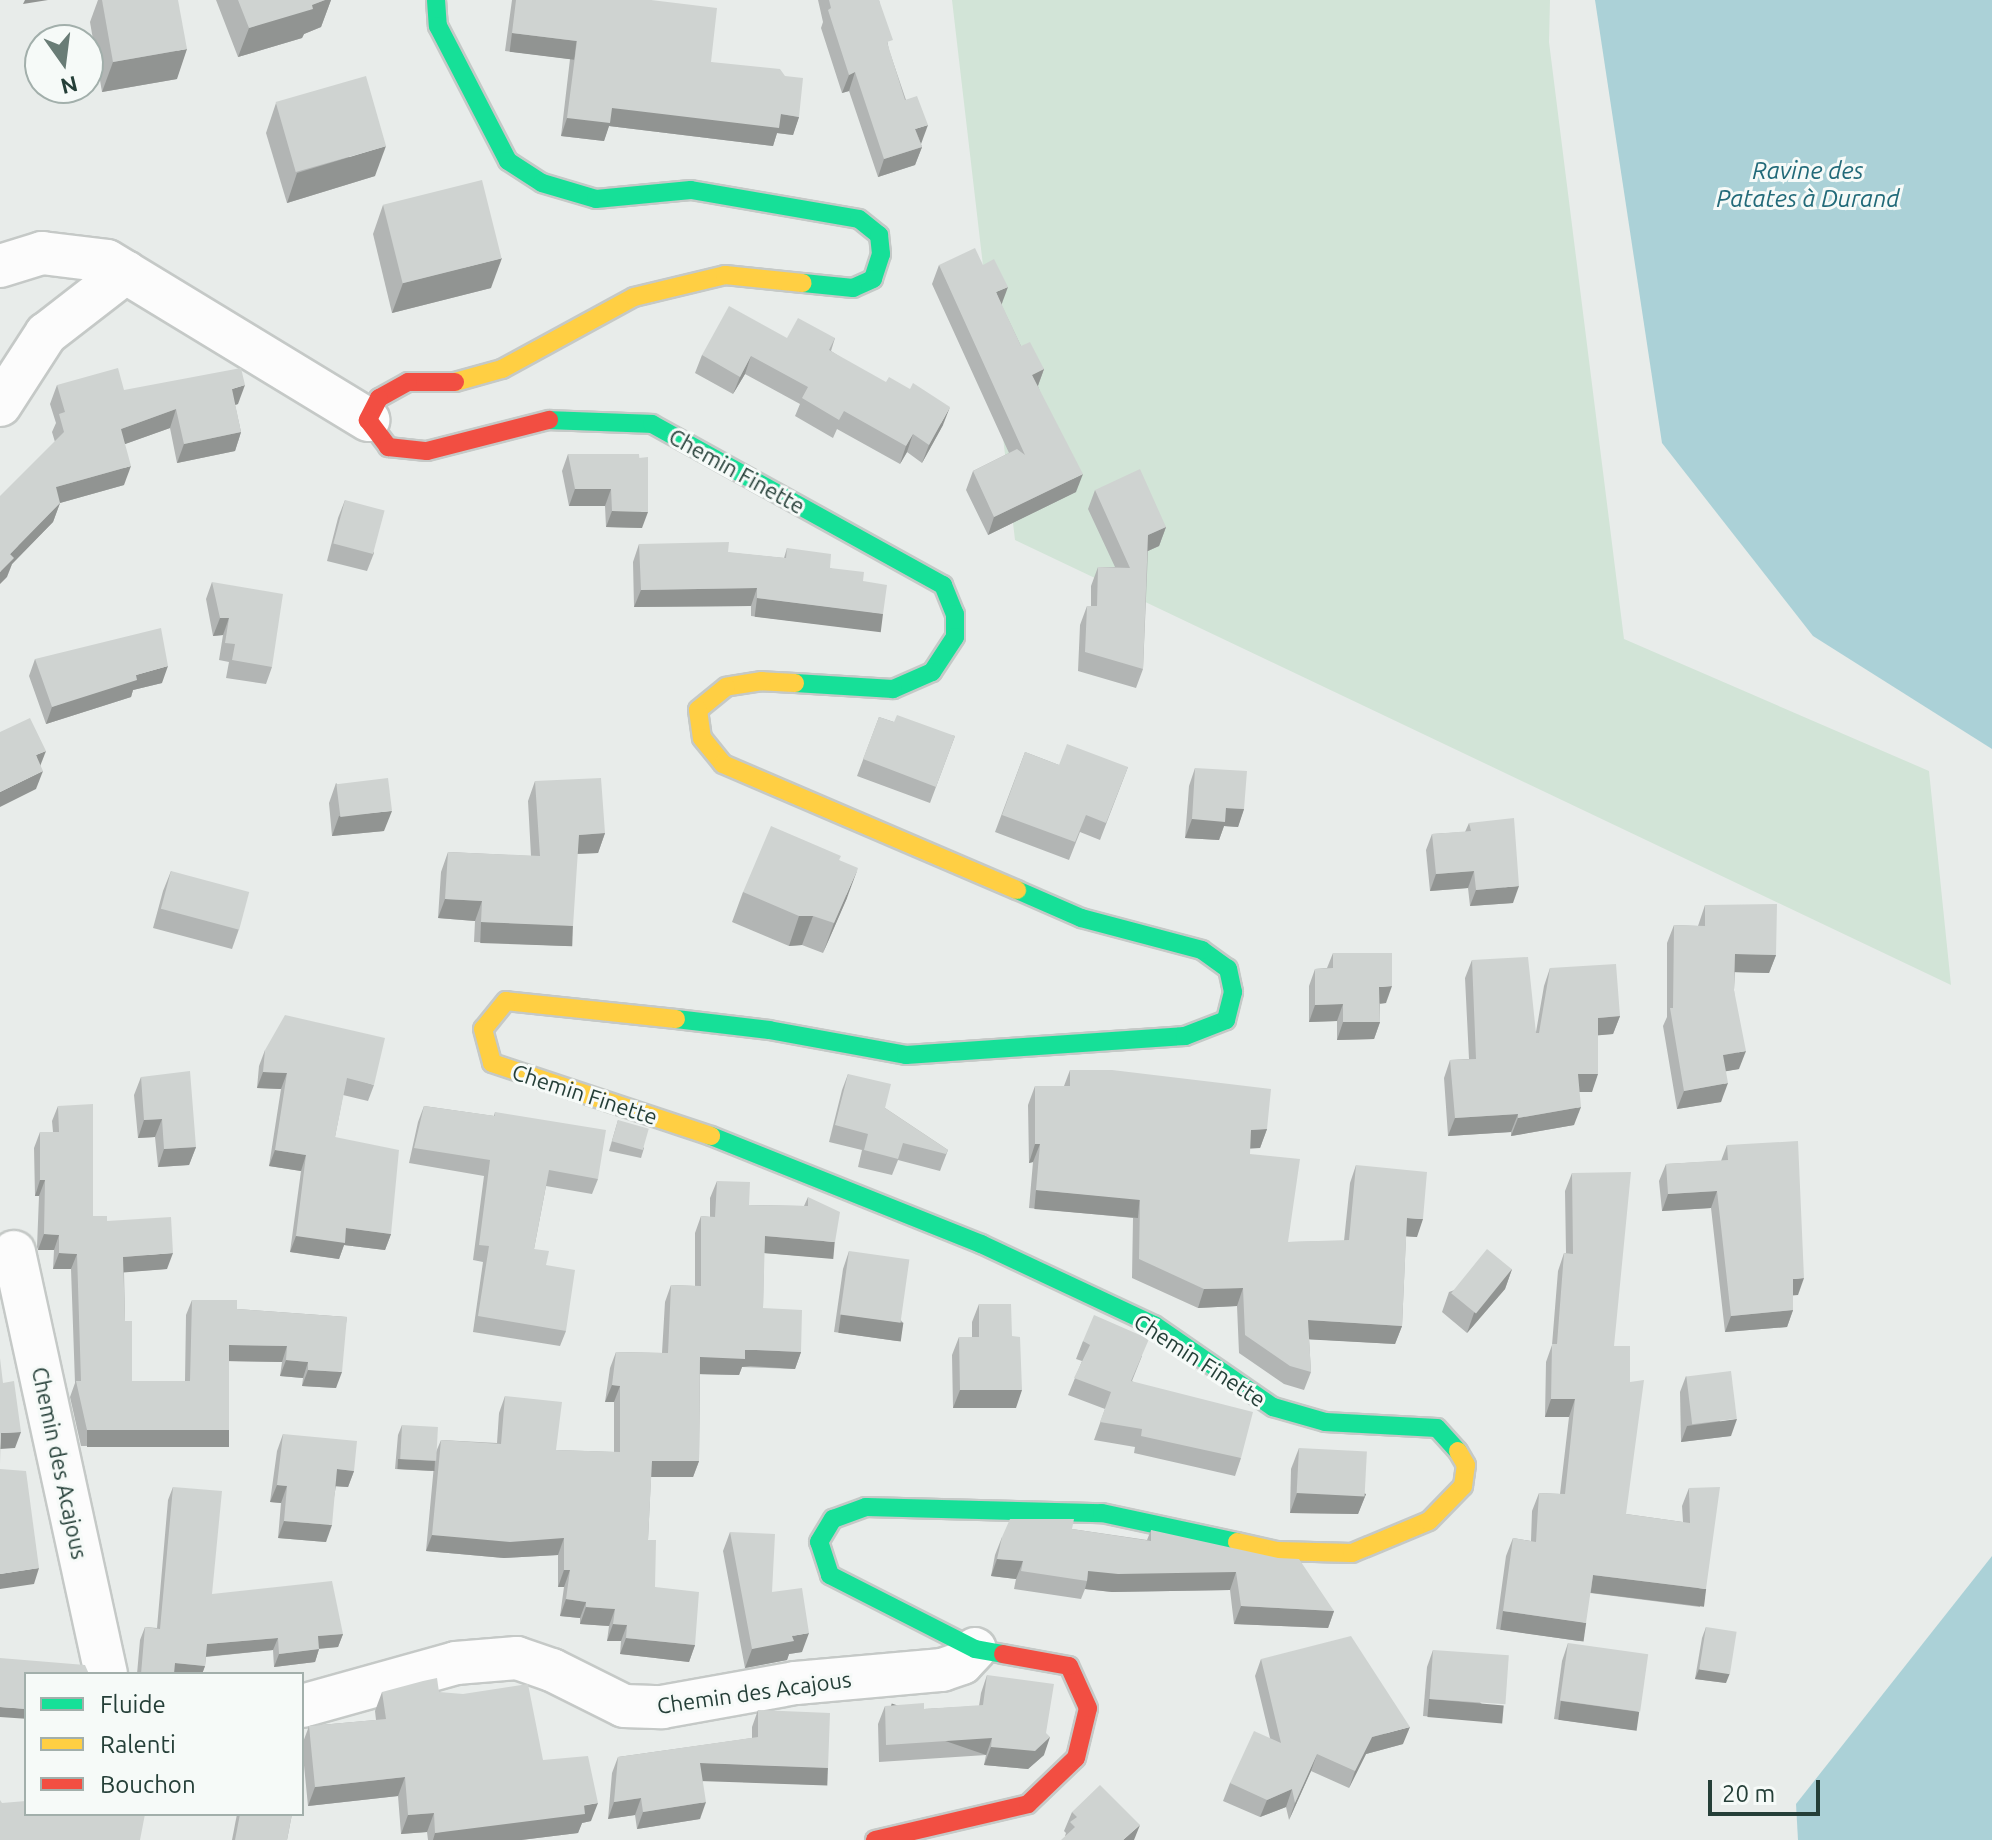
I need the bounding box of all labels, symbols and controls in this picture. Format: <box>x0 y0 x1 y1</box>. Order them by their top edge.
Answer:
north arrow <box>24 24 104 104</box>
text: N <box>58 72 80 100</box>
water label: Ravine des Patates à Durand <box>1716 157 1900 213</box>
street label: Chemin Finette <box>665 423 809 519</box>
street label: Chemin Finette <box>509 1058 661 1130</box>
street label: Chemin Finette <box>1129 1308 1271 1412</box>
street label: Chemin des Acajous <box>27 1364 93 1562</box>
street label: Chemin des Acajous <box>655 1665 853 1719</box>
legend <box>24 1672 304 1816</box>
text: Fluide <box>100 1691 166 1718</box>
text: Ralenti <box>100 1731 176 1758</box>
scale bar <box>1712 1764 1824 1814</box>
text: Bouchon <box>100 1771 196 1798</box>
text: 20 m <box>1722 1780 1775 1807</box>

